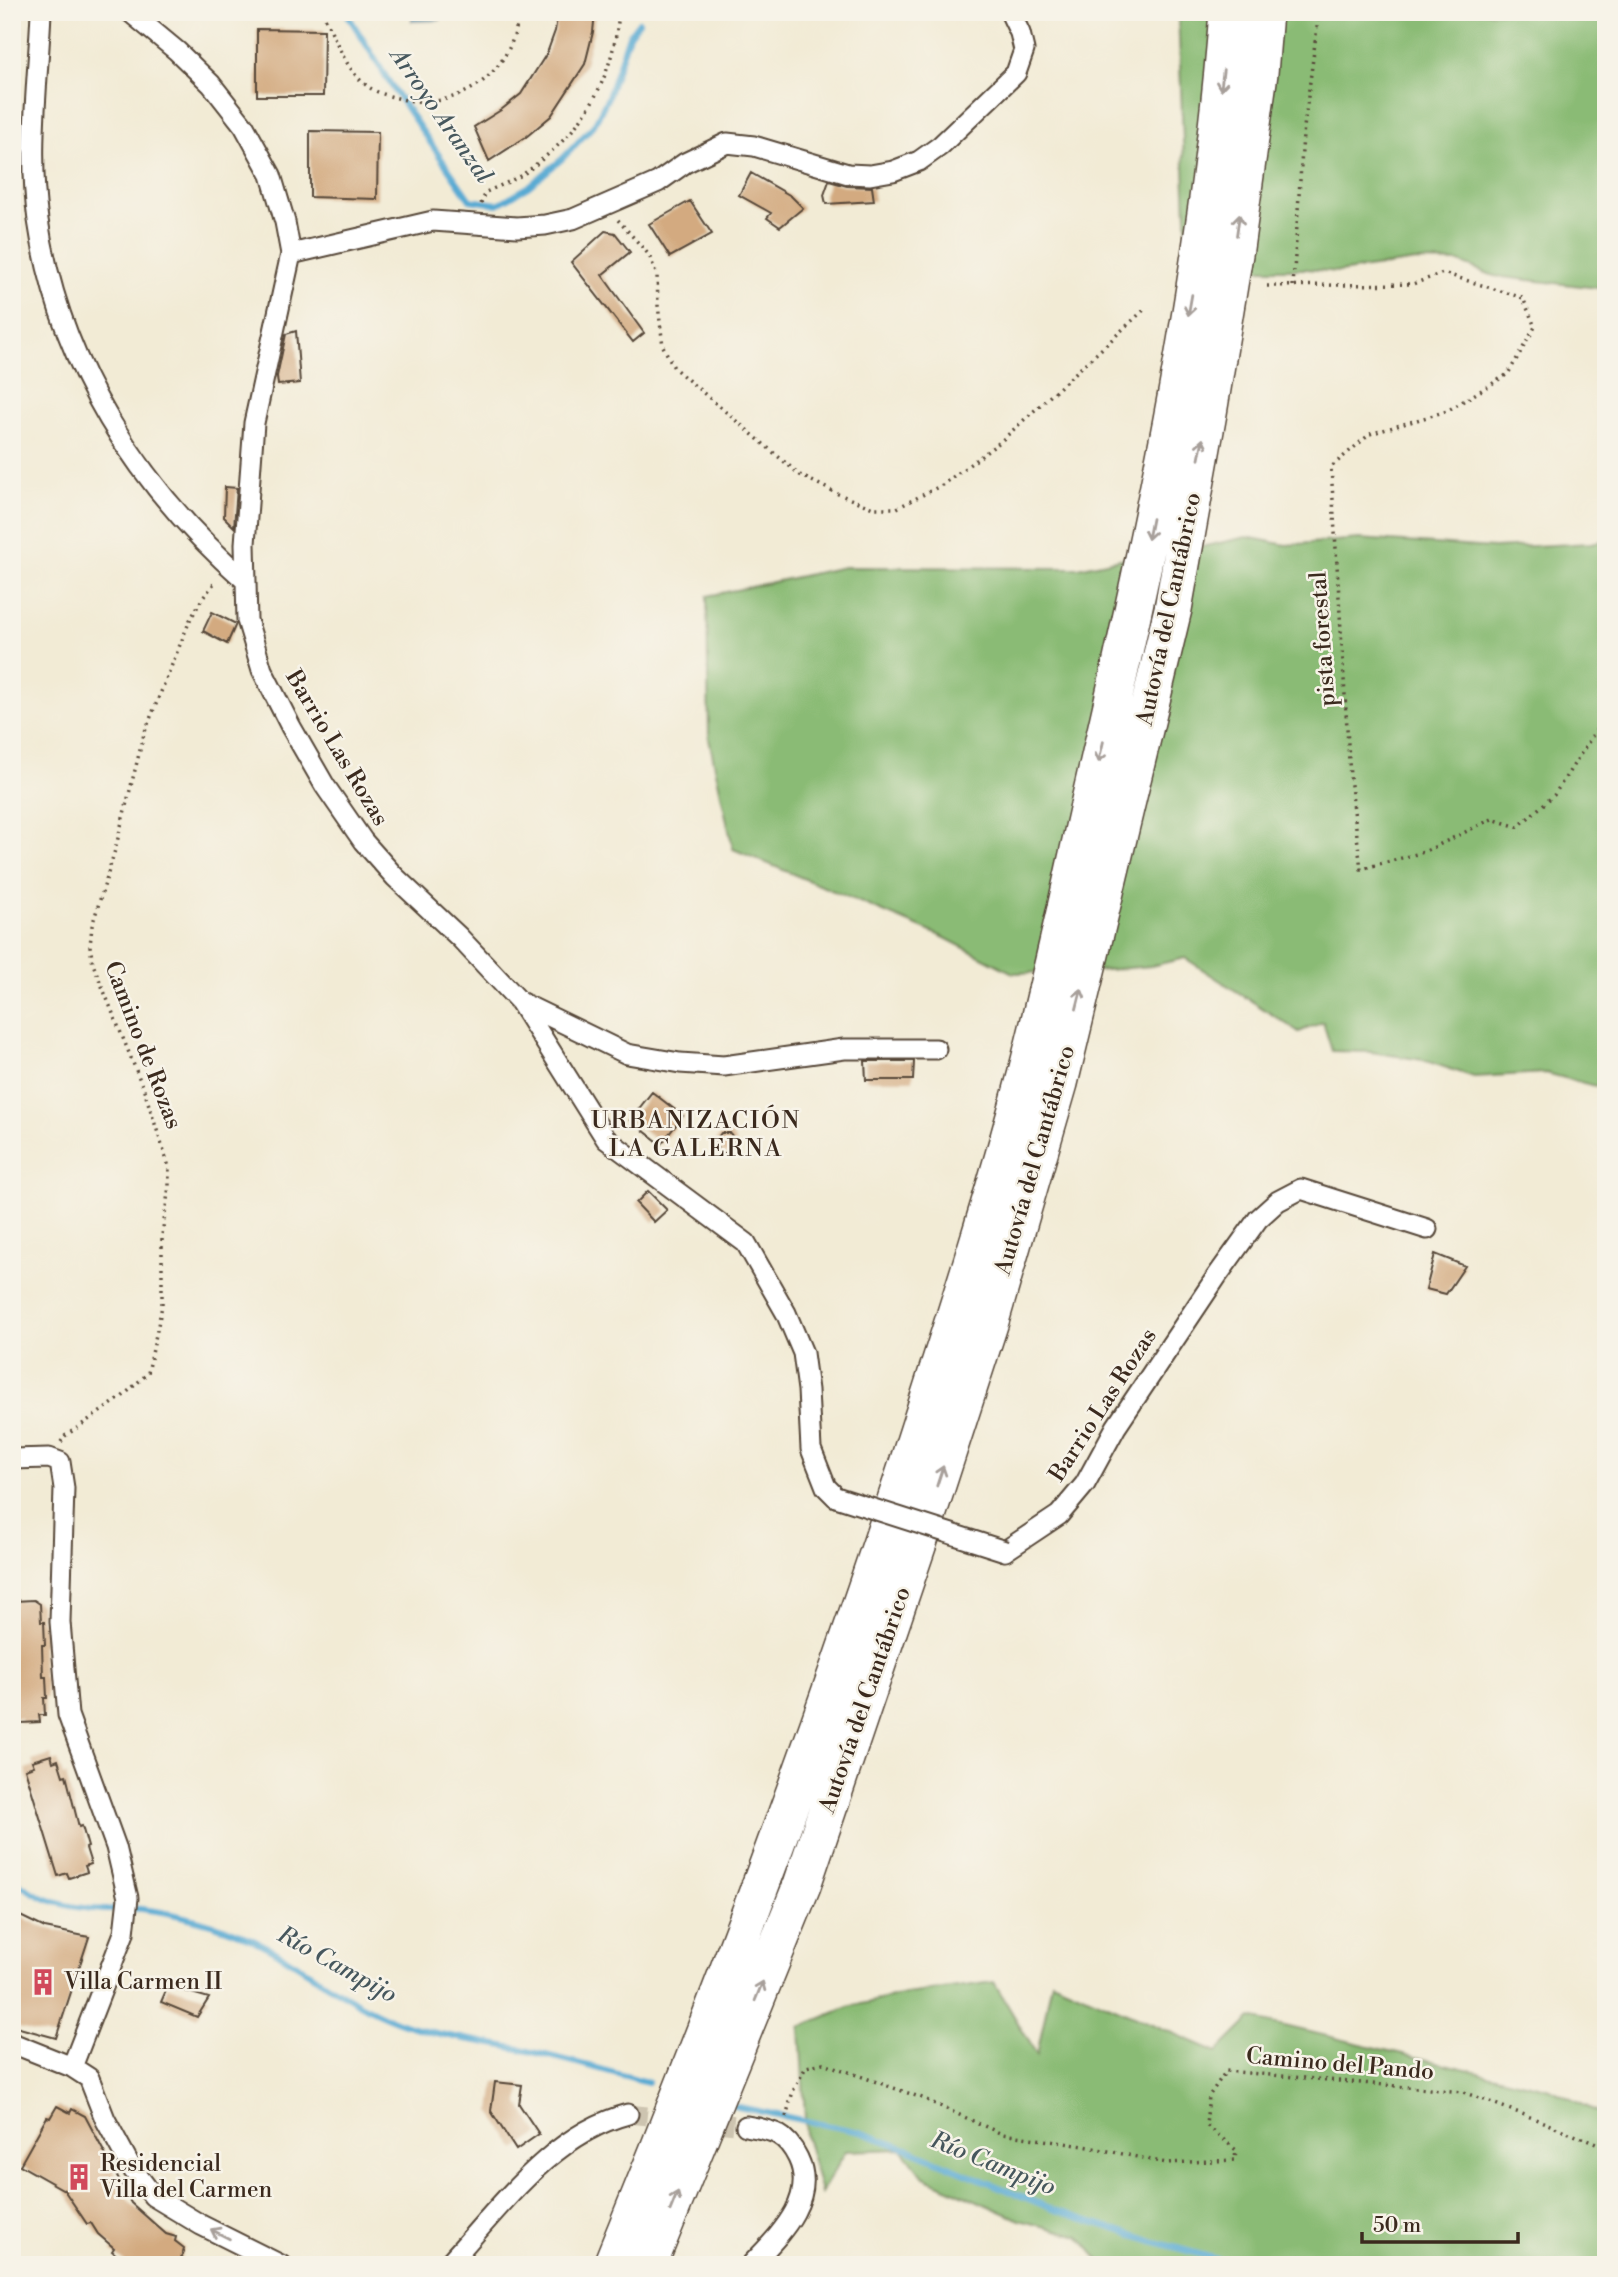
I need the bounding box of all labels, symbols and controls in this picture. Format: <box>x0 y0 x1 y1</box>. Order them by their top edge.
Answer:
water label: Arroyo Aranzal <box>382 40 499 190</box>
one-way arrow <box>1215 68 1228 91</box>
one-way arrow <box>1232 214 1245 237</box>
one-way arrow <box>1183 294 1196 316</box>
one-way arrow <box>1195 438 1209 461</box>
street label: Autovía del Cantábrico <box>1130 490 1207 729</box>
one-way arrow <box>1143 517 1156 540</box>
street label: pista forestal <box>1304 570 1342 708</box>
street label: Barrio Las Rozas <box>279 664 395 831</box>
one-way arrow <box>1094 740 1107 762</box>
street label: Camino de Rozas <box>98 957 188 1133</box>
one-way arrow <box>1073 988 1086 1011</box>
street label: Autovía del Cantábrico <box>989 1042 1081 1279</box>
district label: URBANIZACIÓN LA GALERNA <box>591 1104 801 1164</box>
street label: Barrio Las Rozas <box>1043 1323 1163 1488</box>
one-way arrow <box>935 1465 947 1487</box>
street label: Autovía del Cantábrico <box>813 1583 917 1818</box>
water label: Río Campijo <box>271 1919 402 2010</box>
building icon: Villa Carmen II <box>28 1967 58 1997</box>
place label: Villa Carmen II <box>63 1968 222 1996</box>
one-way arrow <box>754 1980 767 2002</box>
street label: Camino del Pando <box>1245 2042 1435 2086</box>
water label: Río Campijo <box>925 2125 1060 2203</box>
place label: Residencial Villa del Carmen <box>99 2150 273 2204</box>
building icon: Residencial Villa del Carmen <box>64 2162 94 2192</box>
one-way arrow <box>668 2191 681 2213</box>
scale bar <box>1362 2200 1518 2244</box>
text: 50 m <box>1373 2213 1421 2239</box>
one-way arrow <box>210 2227 231 2241</box>

